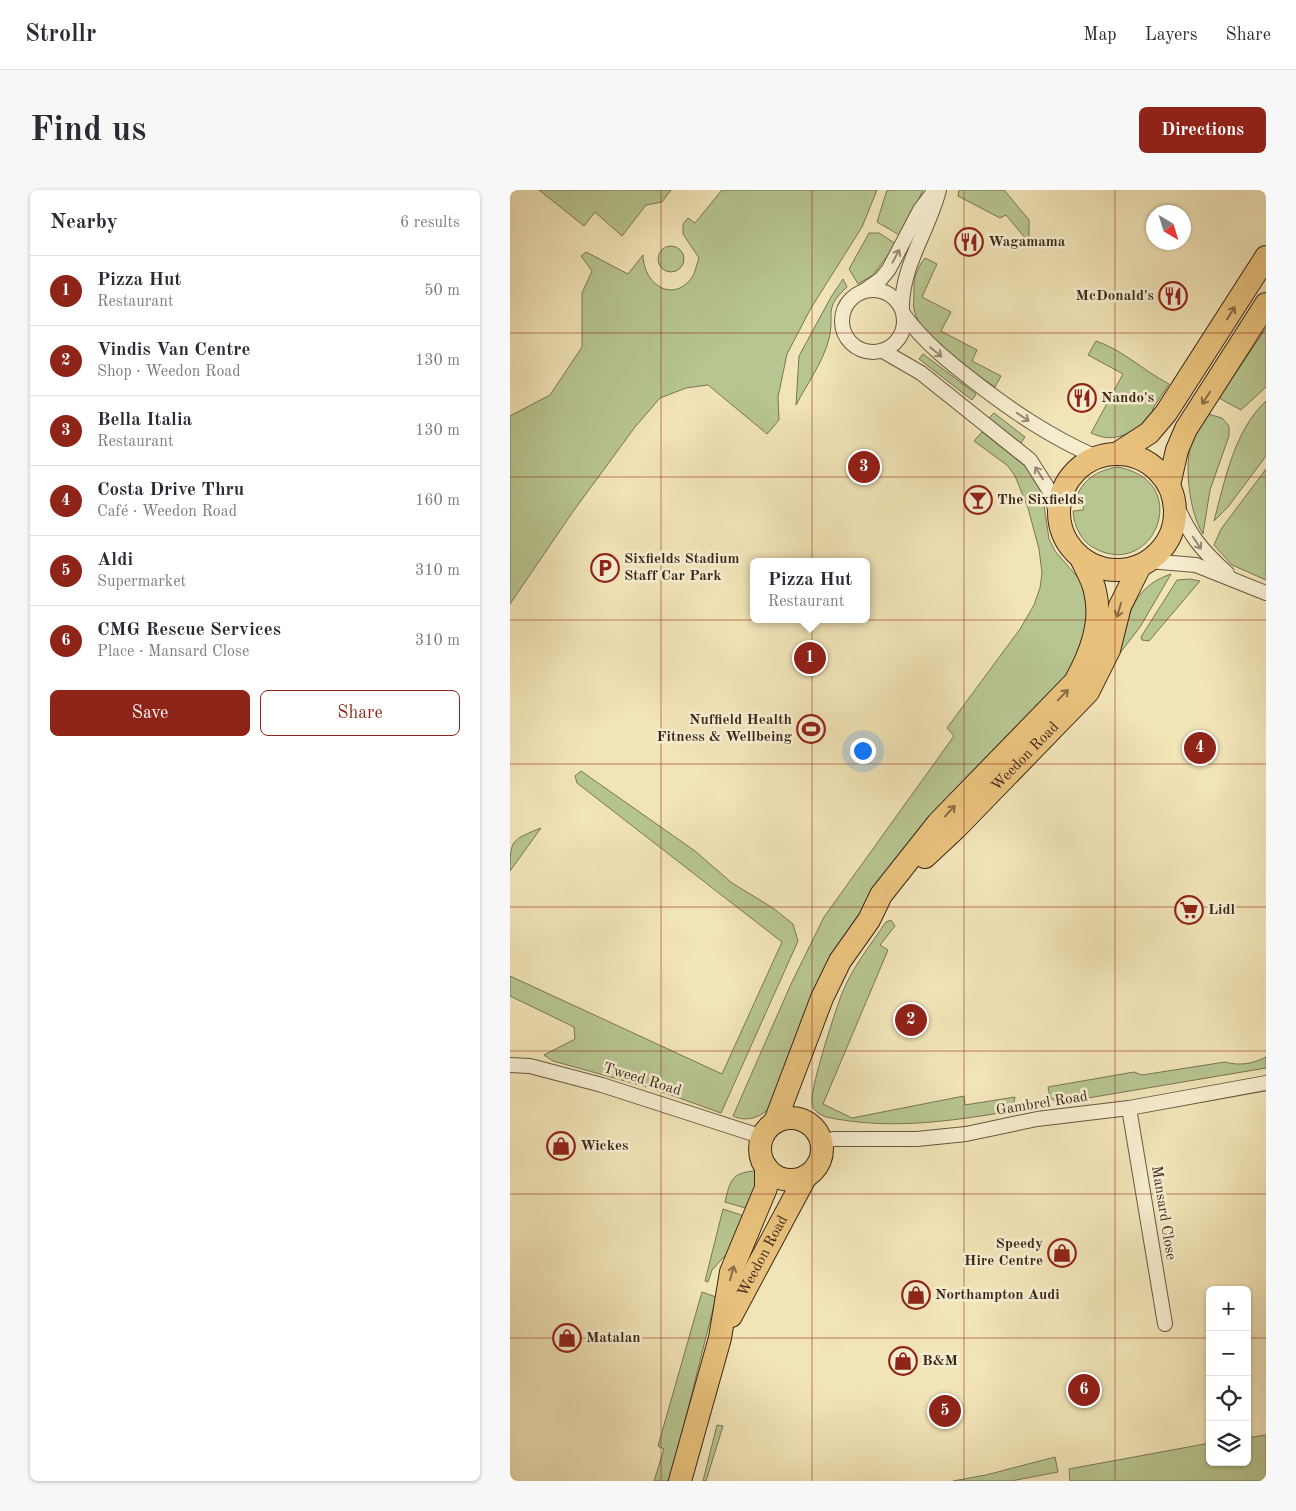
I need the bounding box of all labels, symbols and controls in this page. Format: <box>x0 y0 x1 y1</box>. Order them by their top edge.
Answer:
text: Strollr <box>25 23 96 47</box>
text: Map <box>1083 26 1117 44</box>
text: Layers <box>1145 26 1197 44</box>
text: Share <box>1225 26 1271 44</box>
button: Directions <box>1139 107 1266 153</box>
text: Find us <box>30 113 146 148</box>
north arrow <box>1146 205 1191 250</box>
text: Nearby <box>50 212 118 233</box>
text: 6 results <box>400 215 460 231</box>
restaurant icon: Wagamama <box>954 227 984 257</box>
place label: Wagamama <box>988 235 1066 250</box>
one-way arrow <box>891 249 901 264</box>
text: Pizza Hut <box>97 271 181 290</box>
restaurant icon: McDonald's <box>1158 281 1188 311</box>
text: 1 <box>61 283 71 299</box>
text: 50 m <box>424 283 460 299</box>
place label: McDonald's <box>1076 289 1154 304</box>
text: Restaurant <box>97 294 174 310</box>
one-way arrow <box>1226 307 1236 321</box>
text: Vindis Van Centre <box>97 341 251 360</box>
one-way arrow <box>929 346 942 357</box>
text: 2 <box>61 353 71 369</box>
text: 130 m <box>415 353 460 369</box>
text: Shop · Weedon Road <box>97 364 241 380</box>
restaurant icon: Nando's <box>1067 383 1097 413</box>
place label: Nando's <box>1101 391 1154 406</box>
one-way arrow <box>1200 391 1211 405</box>
text: Bella Italia <box>97 411 192 430</box>
one-way arrow <box>1015 412 1029 422</box>
text: 3 <box>61 423 71 439</box>
text: 130 m <box>415 423 460 439</box>
text: Restaurant <box>97 434 174 450</box>
pin: 3 <box>848 448 880 486</box>
one-way arrow <box>1033 467 1043 481</box>
text: Costa Drive Thru <box>97 481 244 500</box>
bar icon: The Sixfields <box>963 485 993 515</box>
text: 4 <box>61 493 71 509</box>
text: 160 m <box>415 493 460 509</box>
place label: The Sixfields <box>997 493 1084 508</box>
text: Café · Weedon Road <box>97 504 237 520</box>
one-way arrow <box>1192 536 1202 550</box>
text: Aldi <box>97 551 133 570</box>
place label: Sixfields Stadium Staff Car Park <box>624 552 740 584</box>
parking icon: Sixfields Stadium Staff Car Park <box>590 553 620 583</box>
popup <box>750 558 870 623</box>
text: 5 <box>61 563 71 579</box>
text: 310 m <box>415 563 460 579</box>
text: Pizza Hut <box>768 571 852 590</box>
text: Supermarket <box>97 574 186 590</box>
text: Restaurant <box>768 594 844 610</box>
one-way arrow <box>1114 601 1124 617</box>
text: CMG Rescue Services <box>97 621 281 640</box>
text: 6 <box>61 633 71 649</box>
text: 310 m <box>415 633 460 649</box>
pin: 1 <box>794 639 826 677</box>
text: Place · Mansard Close <box>97 644 249 660</box>
one-way arrow <box>1057 688 1069 701</box>
button: Save <box>50 690 250 736</box>
button: Share <box>260 690 460 736</box>
place label: Nuffield Health Fitness & Wellbeing <box>656 713 793 745</box>
sports icon: Nuffield Health Fitness & Wellbeing <box>796 714 826 744</box>
street label: Weedon Road <box>989 719 1062 794</box>
pin: 4 <box>1184 729 1216 767</box>
your location <box>850 738 876 764</box>
one-way arrow <box>944 804 956 817</box>
supermarket icon: Lidl <box>1174 895 1204 925</box>
place label: Lidl <box>1208 903 1236 918</box>
pin: 2 <box>895 1001 927 1039</box>
street label: Tweed Road <box>601 1061 683 1099</box>
street label: Gambrel Road <box>995 1089 1089 1119</box>
shop icon: Wickes <box>546 1131 576 1161</box>
place label: Wickes <box>580 1139 629 1154</box>
street label: Mansard Close <box>1148 1165 1178 1261</box>
street label: Weedon Road <box>735 1213 791 1299</box>
place label: Speedy Hire Centre <box>964 1237 1043 1269</box>
shop icon: Speedy Hire Centre <box>1047 1238 1077 1268</box>
one-way arrow <box>728 1265 738 1281</box>
shop icon: Northampton Audi <box>901 1280 931 1310</box>
map controls <box>1206 1286 1251 1466</box>
button: + <box>1206 1286 1251 1331</box>
place label: Northampton Audi <box>935 1288 1060 1303</box>
shop icon: Matalan <box>552 1323 582 1353</box>
place label: Matalan <box>586 1331 641 1346</box>
button: − <box>1206 1331 1251 1376</box>
shop icon: B&M <box>888 1346 918 1376</box>
place label: B&M <box>922 1354 958 1369</box>
pin: 6 <box>1068 1371 1100 1409</box>
button: locate <box>1206 1376 1251 1421</box>
pin: 5 <box>929 1392 961 1430</box>
button: layers <box>1206 1421 1251 1466</box>

